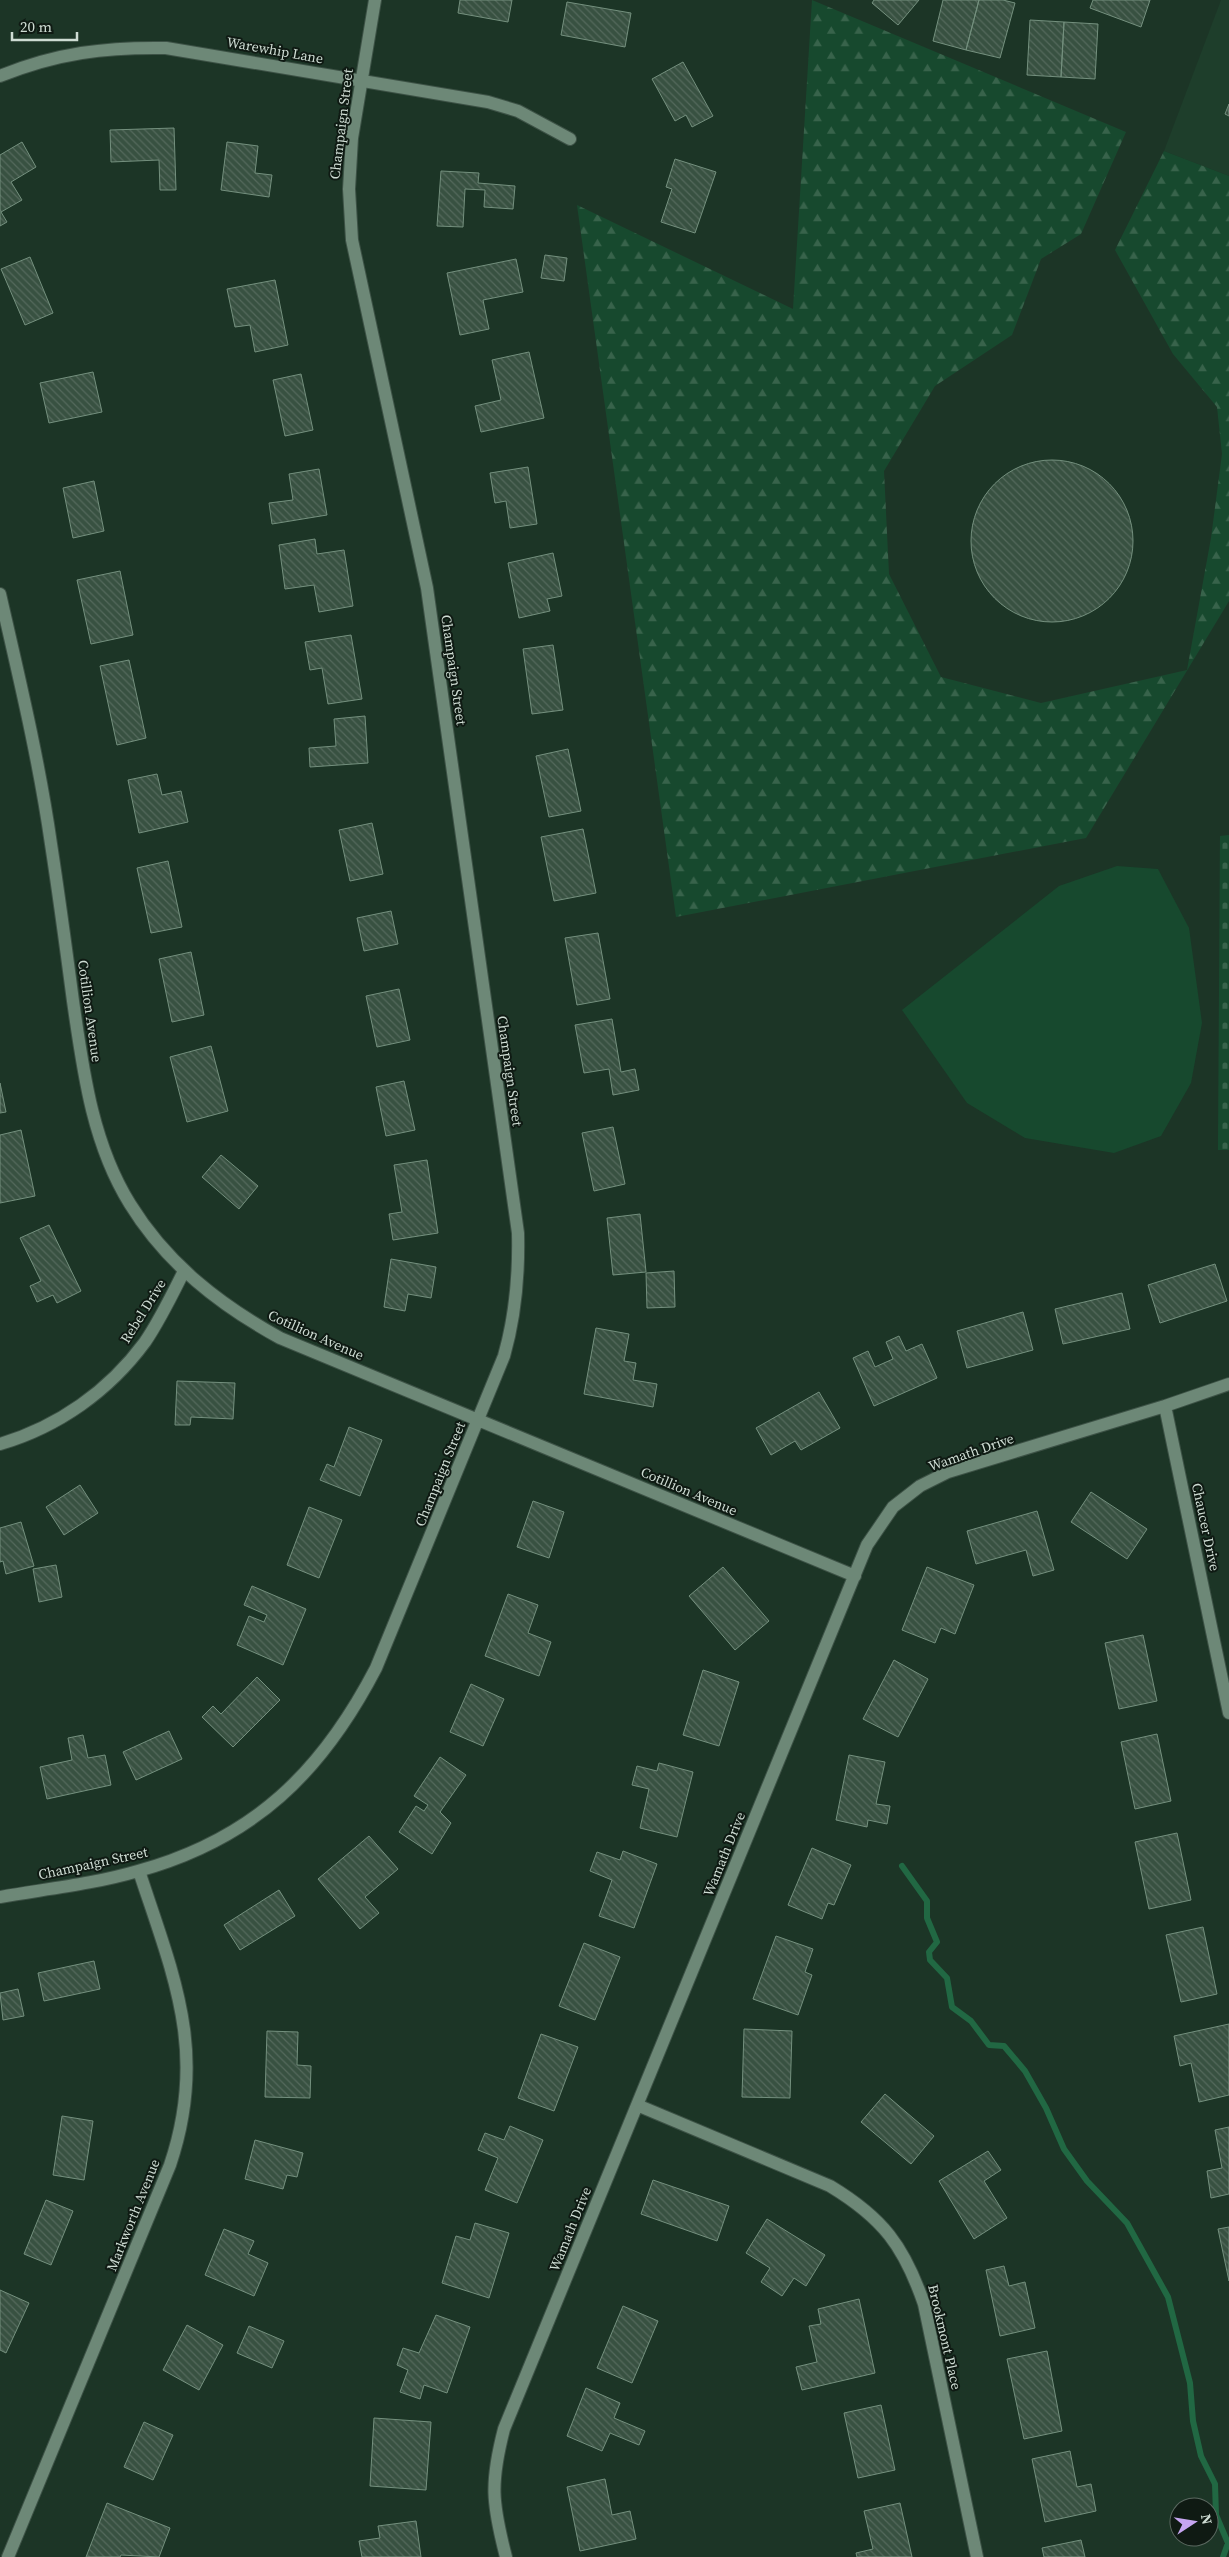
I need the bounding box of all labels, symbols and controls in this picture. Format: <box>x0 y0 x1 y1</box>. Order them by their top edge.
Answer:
scale bar <box>12 10 78 42</box>
text: 20 m <box>20 16 52 37</box>
street label: Warewhip Lane <box>225 32 325 68</box>
street label: Champaign Street <box>324 67 358 180</box>
street label: Champaign Street <box>436 613 472 727</box>
street label: Cotillion Avenue <box>73 959 107 1063</box>
street label: Champaign Street <box>492 1014 528 1128</box>
street label: Rebel Drive <box>115 1275 171 1347</box>
street label: Cotillion Avenue <box>265 1305 367 1365</box>
street label: Champaign Street <box>410 1418 470 1529</box>
street label: Wamath Drive <box>926 1428 1016 1476</box>
street label: Cotillion Avenue <box>638 1462 740 1520</box>
street label: Chaucer Drive <box>1187 1481 1225 1573</box>
street label: Wamath Drive <box>698 1809 750 1899</box>
street label: Champaign Street <box>36 1842 150 1884</box>
street label: Markworth Avenue <box>101 2156 165 2274</box>
street label: Wamath Drive <box>544 2184 596 2274</box>
street label: Brookmont Place <box>923 2282 967 2392</box>
north arrow <box>1169 2497 1219 2547</box>
text: N <box>1196 2512 1218 2526</box>

